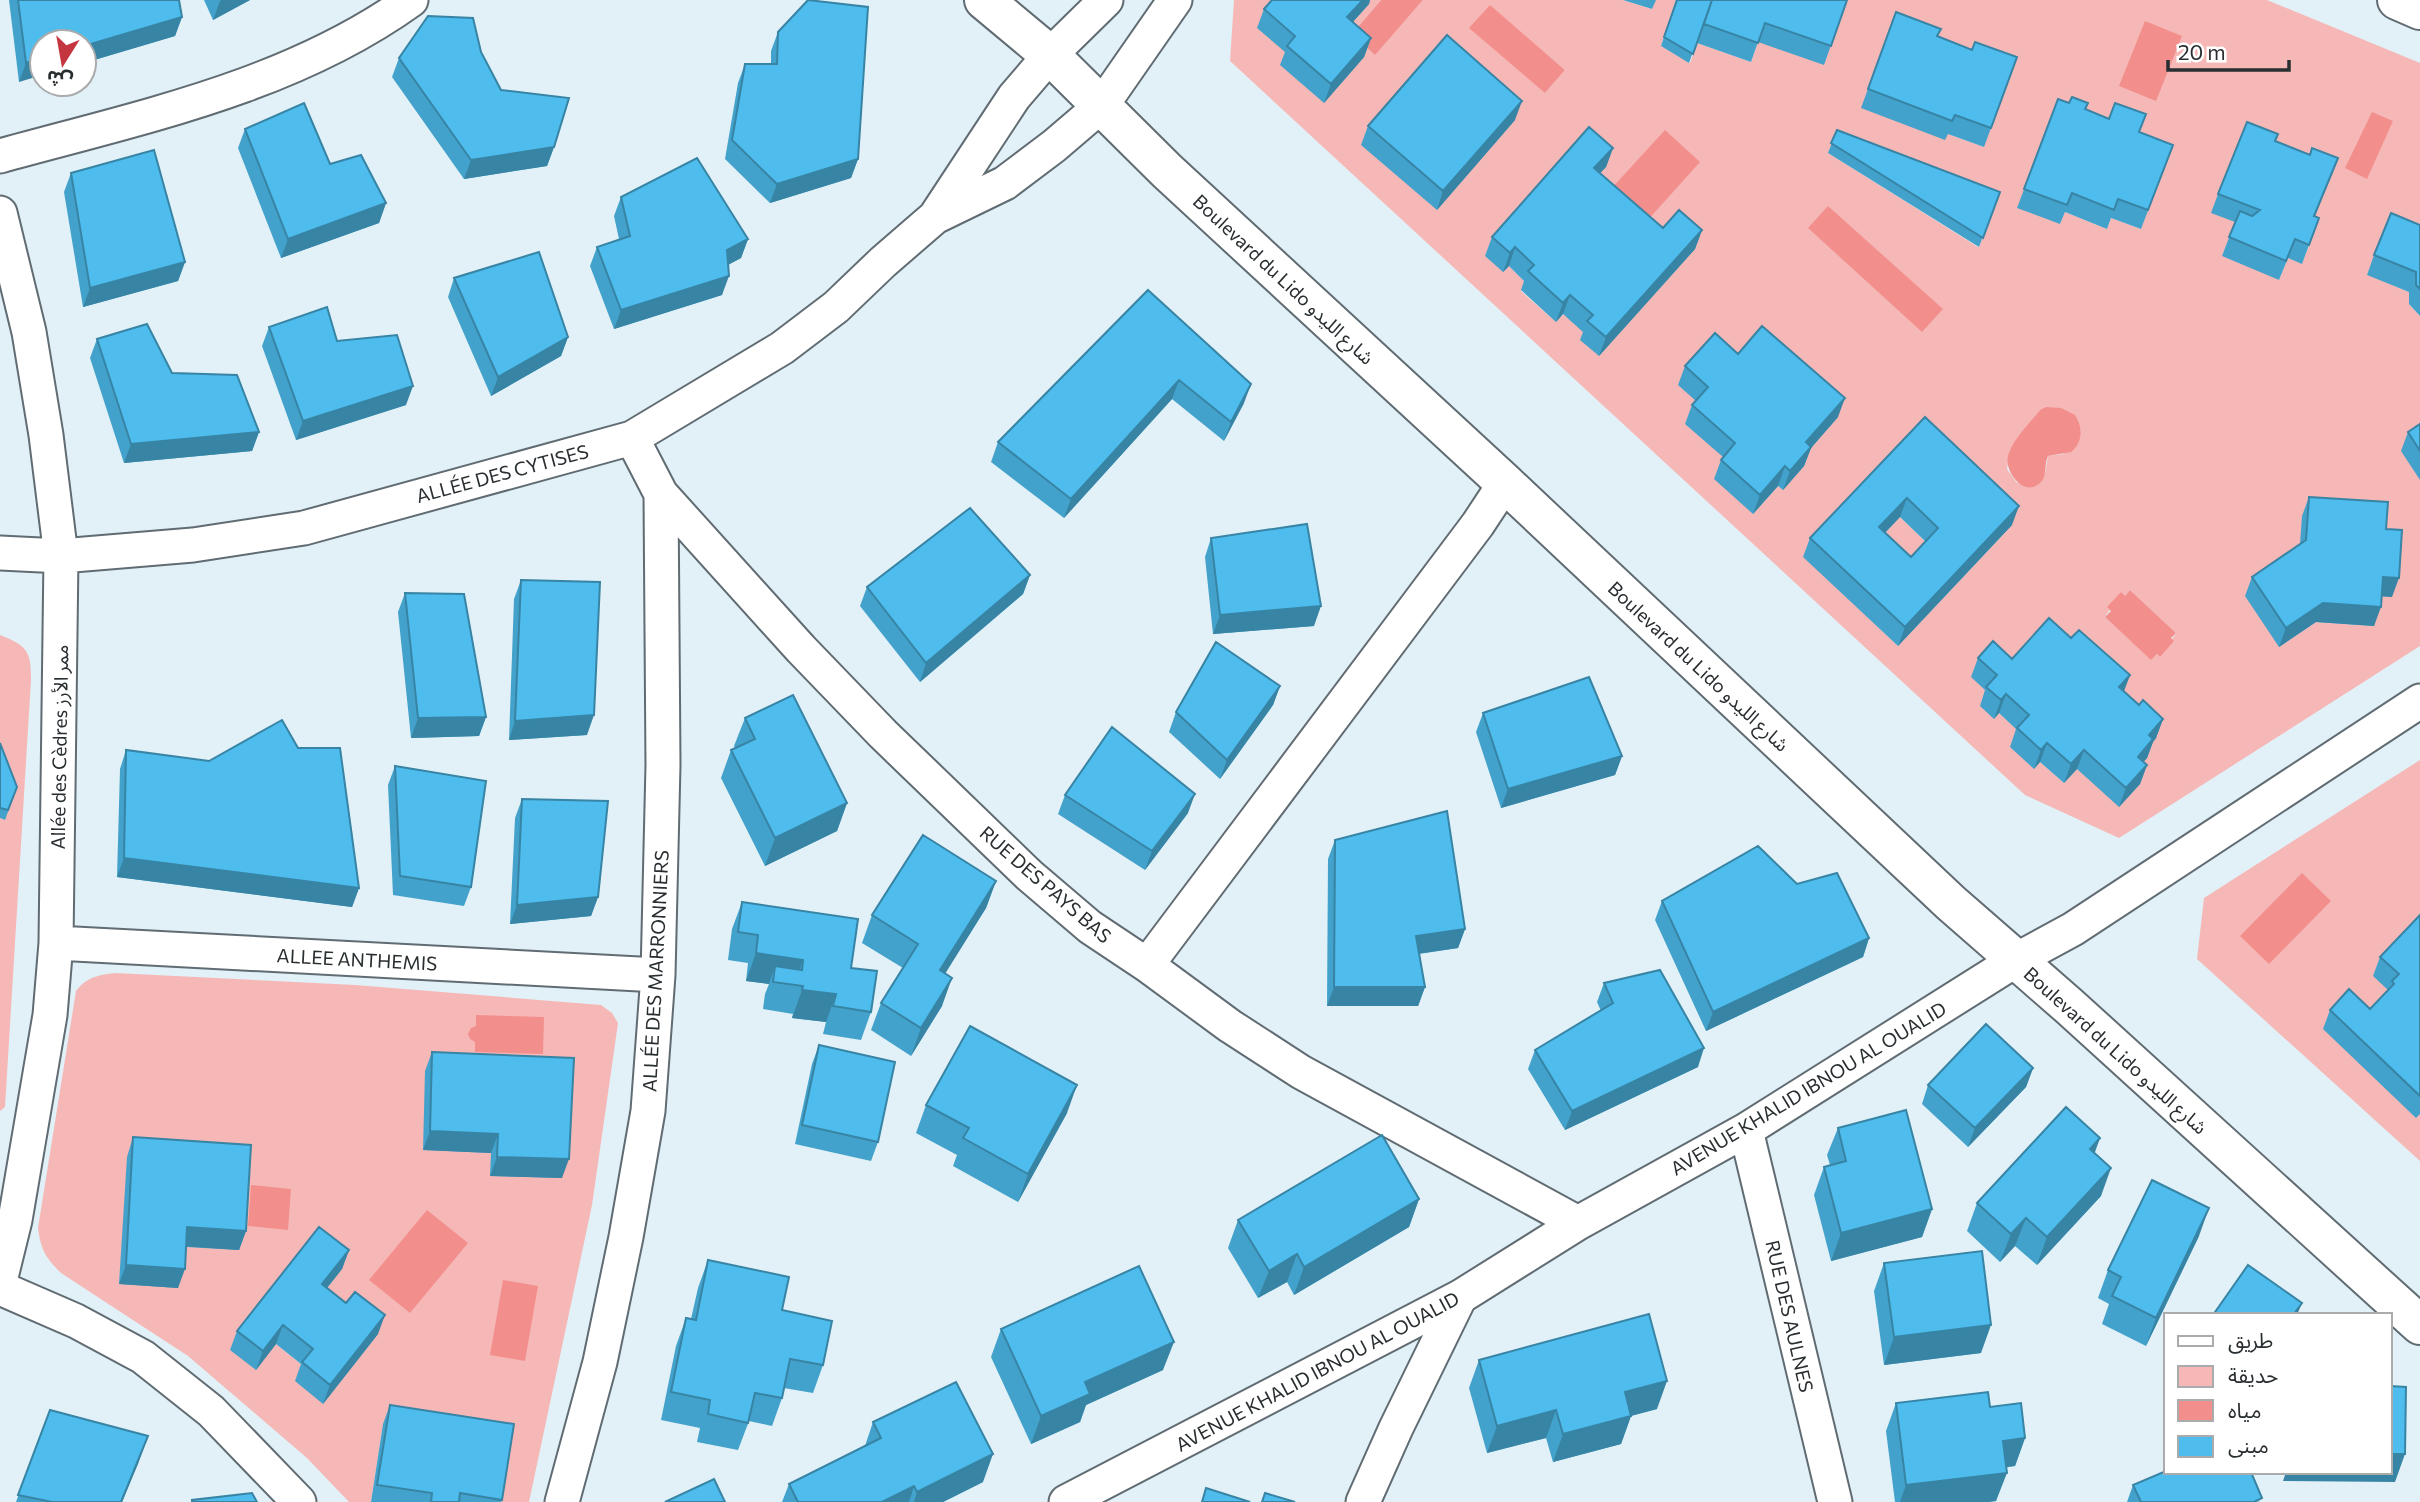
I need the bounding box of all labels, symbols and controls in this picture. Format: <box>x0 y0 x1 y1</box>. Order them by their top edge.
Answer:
north arrow <box>28 28 98 98</box>
scale bar <box>2168 28 2289 72</box>
text: 20 m <box>2178 39 2226 64</box>
text: ش <box>45 66 75 94</box>
street label: Boulevard du Lido شارع الليدو <box>1187 189 1379 371</box>
street label: ALLÉE DES CYTISES <box>413 439 591 507</box>
street label: Boulevard du Lido شارع الليدو <box>1602 576 1794 758</box>
street label: Allée des Cèdres ممر الأرز <box>46 644 73 850</box>
street label: RUE DES PAYS BAS <box>976 821 1116 947</box>
street label: ALLÉE DES MARRONNIERS <box>637 849 673 1093</box>
street label: ALLEE ANTHEMIS <box>276 943 438 975</box>
street label: Boulevard du Lido شارع الليدو <box>2018 962 2212 1141</box>
street label: AVENUE KHALID IBNOU AL OUALID <box>1666 996 1950 1180</box>
street label: RUE DES AULNES <box>1761 1238 1819 1394</box>
street label: AVENUE KHALID IBNOU AL OUALID <box>1171 1286 1463 1456</box>
legend <box>2164 1313 2392 1474</box>
text: طريق <box>2228 1327 2273 1354</box>
text: حديقة <box>2228 1362 2278 1387</box>
text: مياه <box>2228 1397 2261 1422</box>
text: مبنى <box>2228 1432 2269 1458</box>

